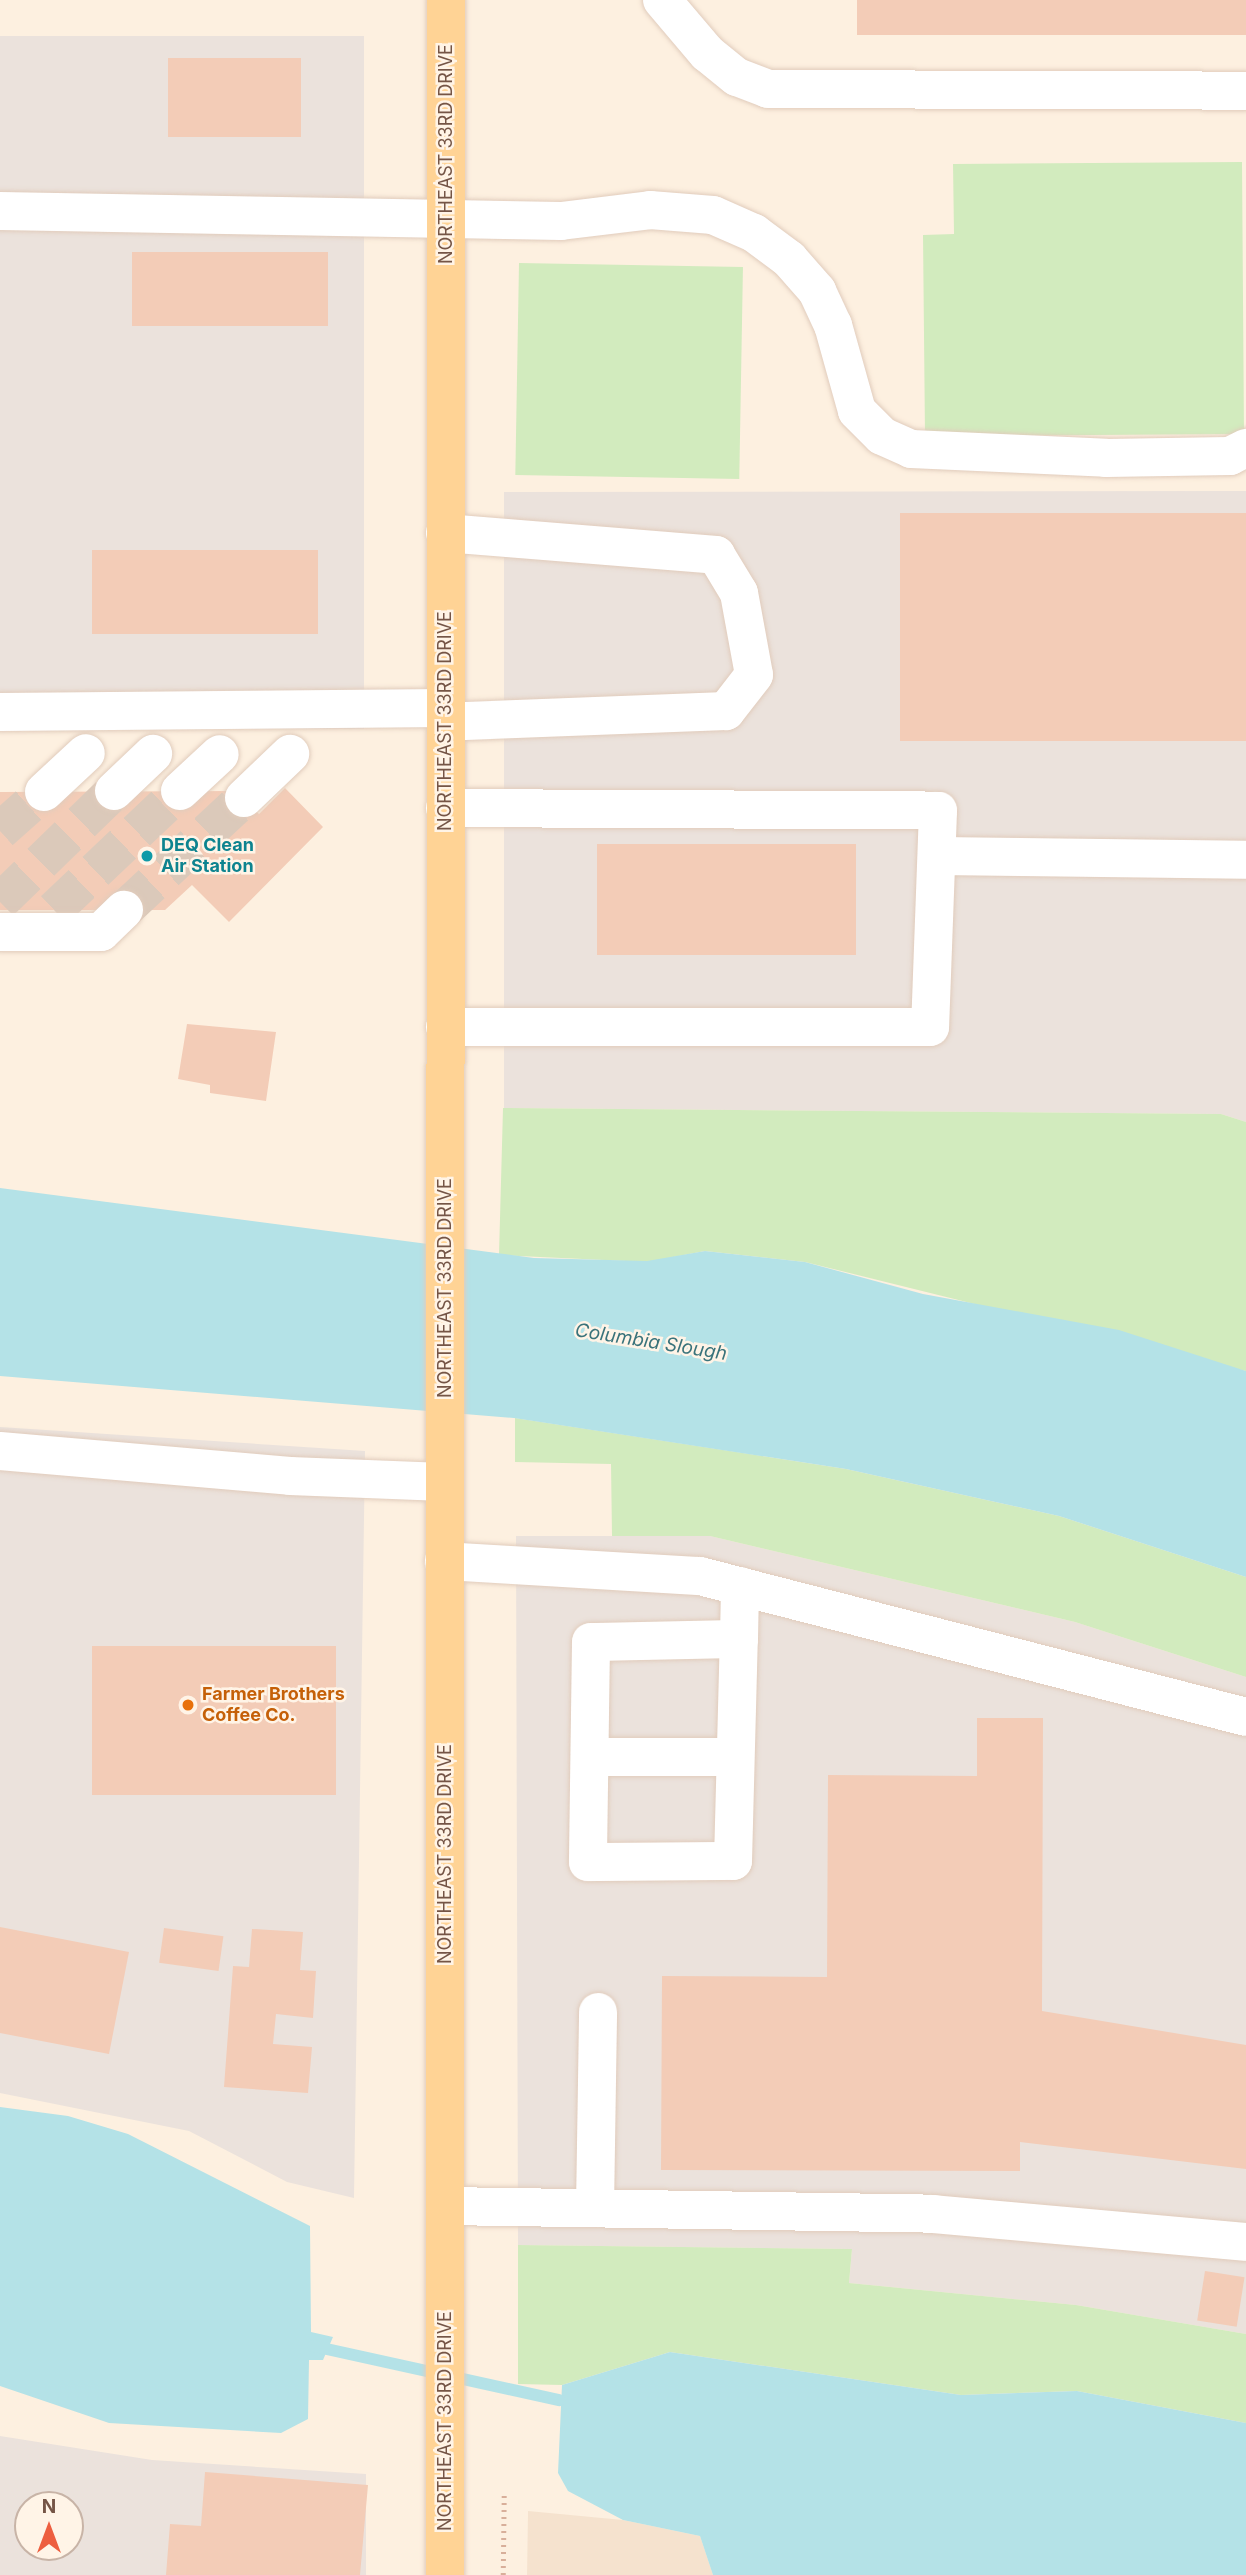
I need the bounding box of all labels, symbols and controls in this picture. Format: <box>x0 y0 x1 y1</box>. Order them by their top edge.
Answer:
street label: NORTHEAST 33RD DRIVE <box>435 44 457 264</box>
street label: NORTHEAST 33RD DRIVE <box>434 611 456 831</box>
place label: DEQ Clean Air Station <box>161 835 254 878</box>
marker: DEQ Clean Air Station <box>139 848 155 864</box>
street label: NORTHEAST 33RD DRIVE <box>434 1178 456 1398</box>
water label: Columbia Slough <box>573 1319 729 1365</box>
place label: Farmer Brothers Coffee Co. <box>202 1684 345 1726</box>
marker: Farmer Brothers Coffee Co. <box>180 1697 196 1713</box>
street label: NORTHEAST 33RD DRIVE <box>434 1744 456 1964</box>
street label: NORTHEAST 33RD DRIVE <box>434 2311 456 2531</box>
north arrow <box>14 2491 84 2561</box>
text: N <box>42 2495 56 2518</box>

